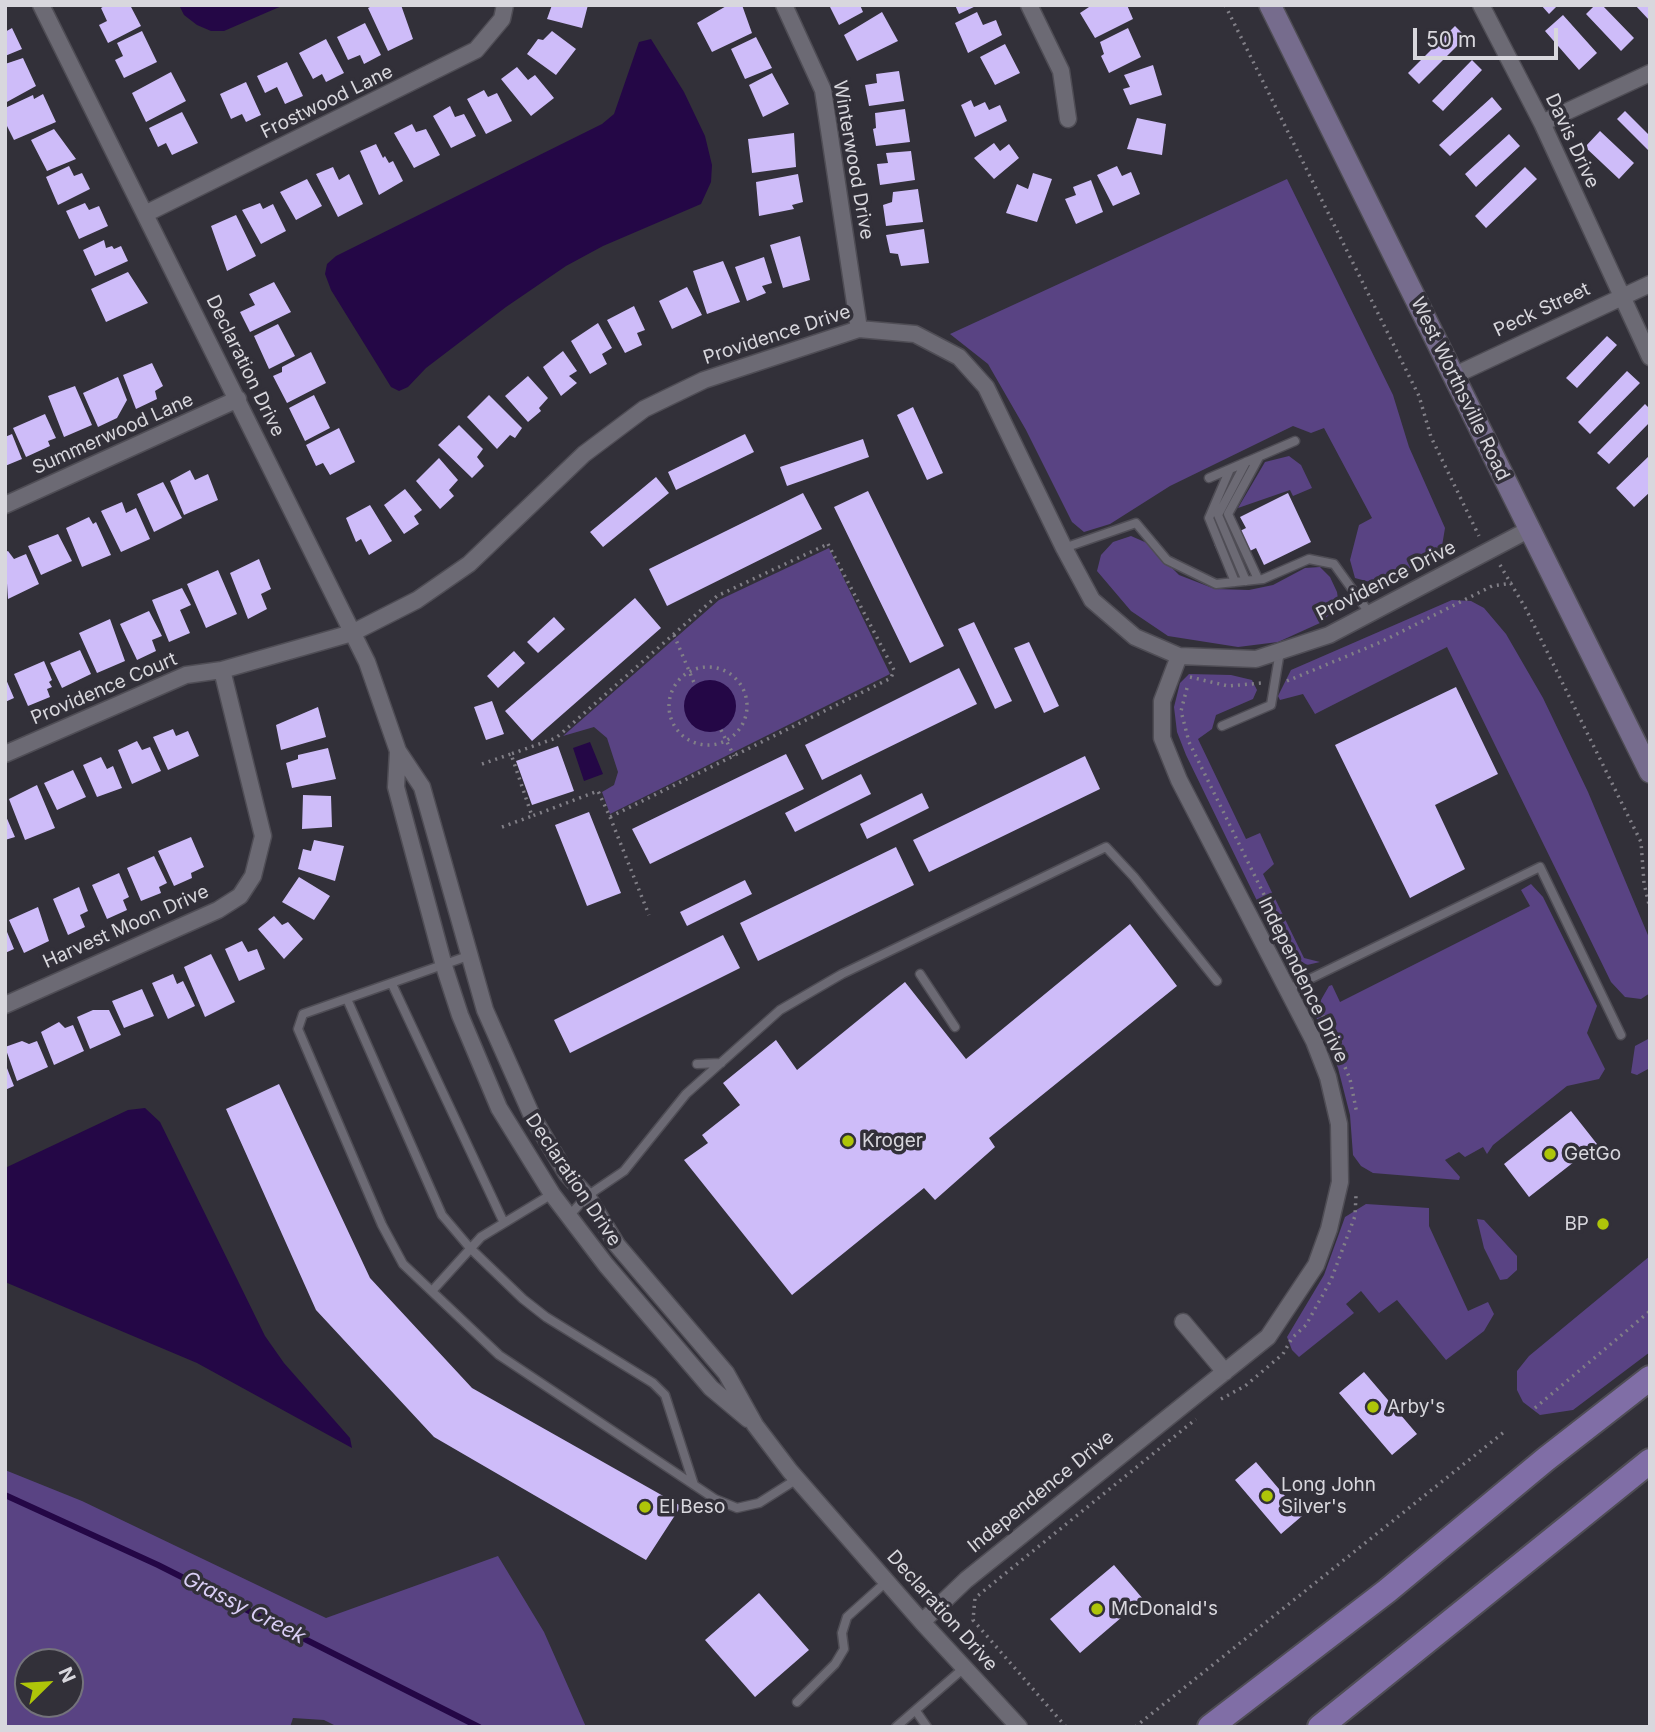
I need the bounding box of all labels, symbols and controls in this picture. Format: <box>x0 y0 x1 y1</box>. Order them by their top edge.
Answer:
scale bar <box>1417 14 1562 58</box>
text: 50 m <box>1426 27 1476 52</box>
street label: Frostwood Lane <box>257 60 397 144</box>
street label: Winterwood Drive <box>828 79 878 241</box>
street label: Davis Drive <box>1540 90 1604 192</box>
street label: Peck Street <box>1490 278 1594 342</box>
street label: Declaration Drive <box>201 291 289 441</box>
street label: West Worthsville Road <box>1406 294 1514 484</box>
street label: Providence Drive <box>700 300 854 370</box>
street label: Summerwood Lane <box>29 388 197 480</box>
street label: Providence Drive <box>1312 536 1460 626</box>
street label: Providence Court <box>27 648 181 730</box>
street label: Harvest Moon Drive <box>40 880 212 974</box>
street label: Independence Drive <box>1253 894 1353 1066</box>
street label: Declaration Drive <box>520 1110 626 1250</box>
place label: Kroger <box>862 1130 923 1152</box>
marker: Kroger <box>840 1133 856 1149</box>
place label: GetGo <box>1564 1143 1621 1165</box>
marker: GetGo <box>1542 1146 1558 1162</box>
place label: BP <box>1564 1213 1589 1235</box>
marker: BP <box>1595 1216 1611 1232</box>
place label: Arby's <box>1387 1396 1445 1418</box>
marker: Arby's <box>1365 1399 1381 1415</box>
street label: Independence Drive <box>963 1426 1119 1558</box>
place label: Long John Silver's <box>1281 1474 1376 1518</box>
marker: Long John Silver's <box>1259 1488 1275 1504</box>
place label: El Beso <box>659 1496 725 1518</box>
marker: El Beso <box>637 1499 653 1515</box>
street label: Declaration Drive <box>882 1546 1002 1676</box>
water label: Grassy Creek <box>178 1566 310 1650</box>
place label: McDonald's <box>1111 1598 1218 1620</box>
marker: McDonald's <box>1089 1601 1105 1617</box>
north arrow <box>14 1648 84 1718</box>
text: N <box>53 1664 80 1686</box>

